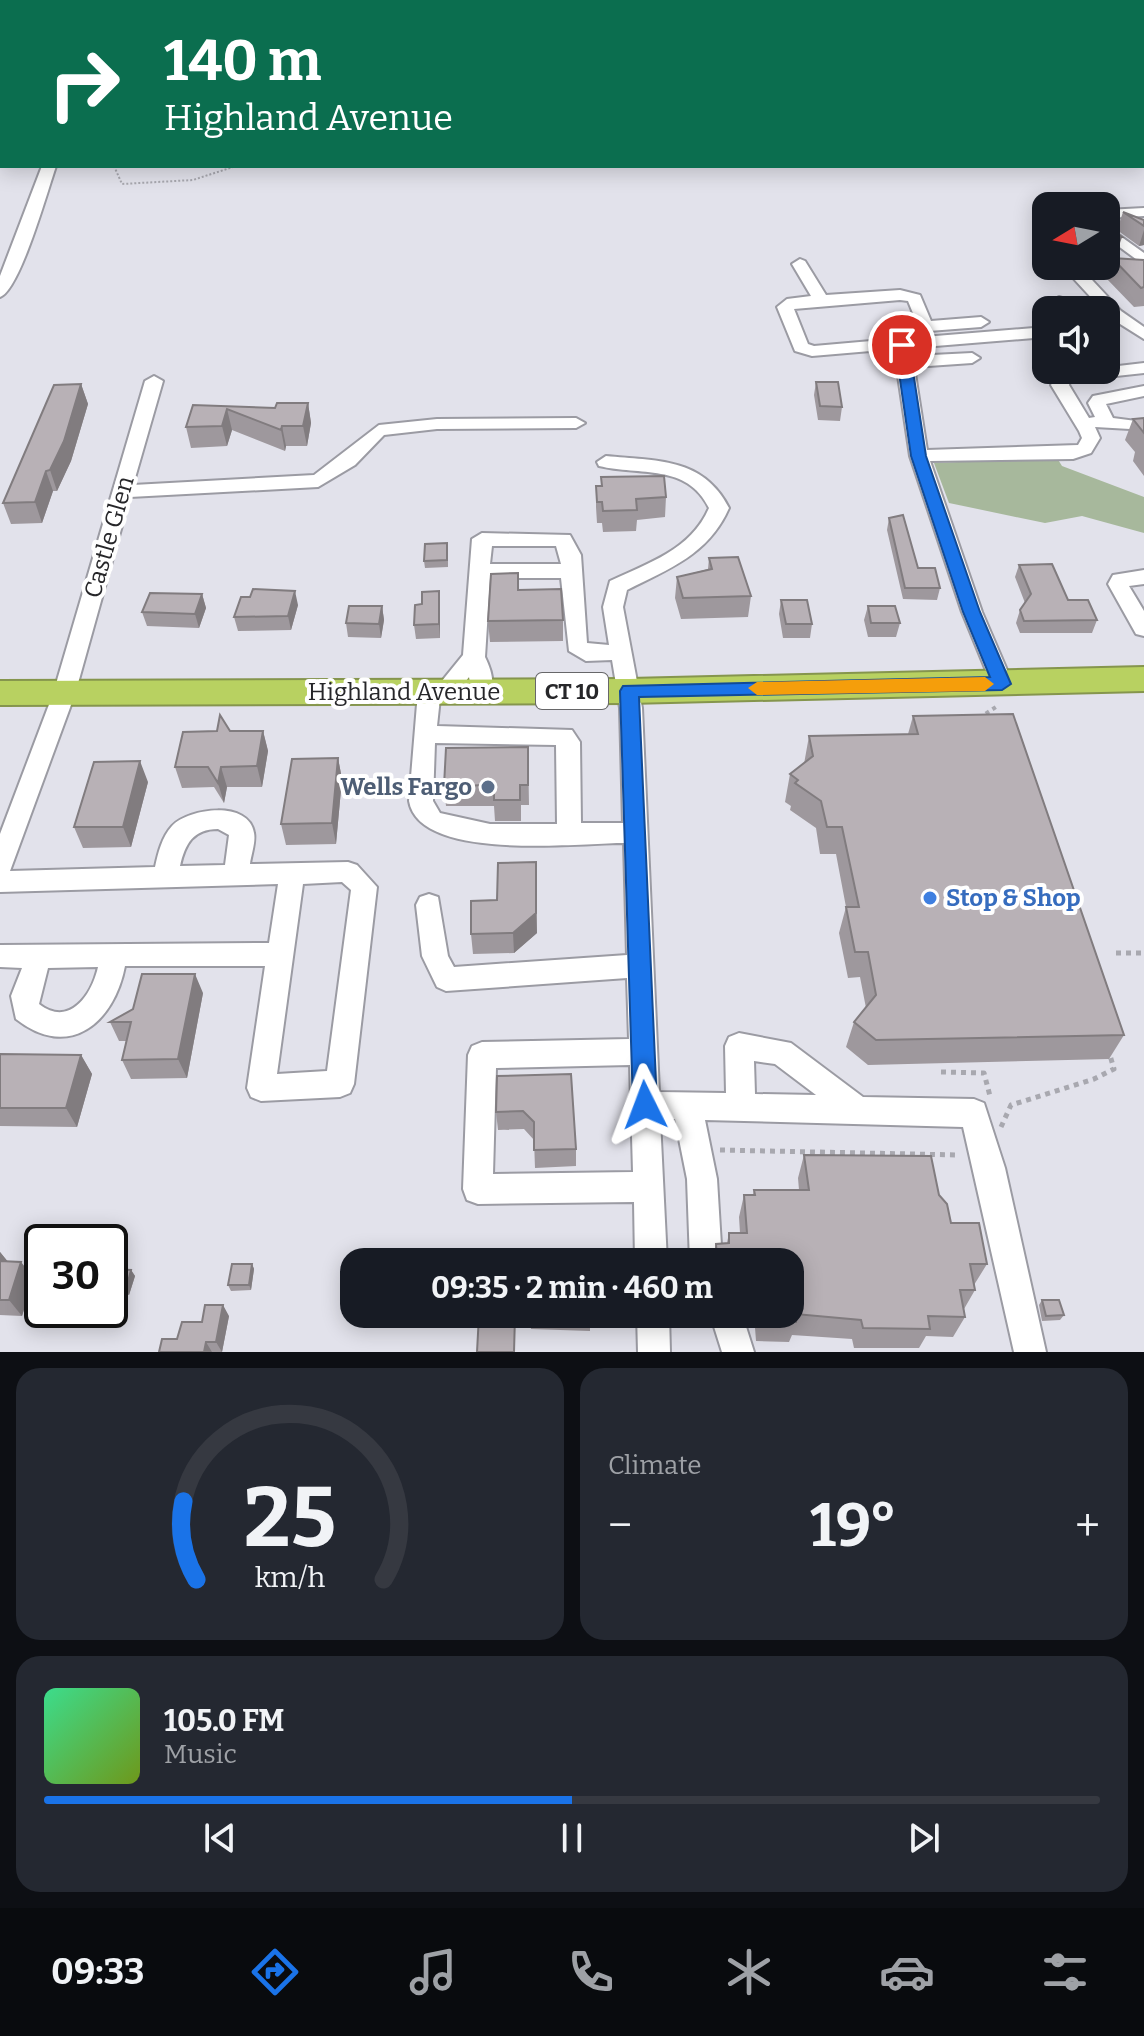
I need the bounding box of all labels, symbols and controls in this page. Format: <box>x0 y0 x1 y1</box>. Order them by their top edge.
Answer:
text: 140 m <box>164 28 321 95</box>
icon: right <box>32 32 136 136</box>
text: Highland Avenue <box>164 96 453 140</box>
north arrow <box>1032 192 1120 280</box>
map controls <box>1032 192 1120 384</box>
button: sound <box>1032 296 1120 384</box>
pin <box>868 311 936 379</box>
icon: arrive <box>880 323 924 367</box>
street label: Castle Glen <box>78 473 140 601</box>
road number: CT 10 <box>536 673 608 709</box>
street label: Highland Avenue <box>308 678 500 706</box>
place label: Wells Fargo <box>340 773 472 801</box>
marker: Wells Fargo <box>479 778 497 796</box>
place label: Stop & Shop <box>946 884 1081 912</box>
marker: Stop & Shop <box>921 889 939 907</box>
position arrow <box>603 1063 687 1147</box>
speed limit sign: 30 <box>24 1224 128 1328</box>
text: 09:35 · 2 min · 460 m <box>431 1270 713 1306</box>
text: Climate <box>608 1450 702 1481</box>
text: 25 <box>244 1468 336 1568</box>
text: 19° <box>810 1490 897 1562</box>
text: − <box>608 1499 632 1552</box>
text: + <box>1075 1499 1100 1552</box>
text: km/h <box>255 1560 326 1595</box>
text: 105.0 FM <box>164 1703 285 1739</box>
text: Music <box>164 1739 237 1770</box>
icon: previous <box>198 1816 242 1860</box>
icon: pause <box>550 1816 594 1860</box>
icon: next <box>902 1816 946 1860</box>
icon: directions <box>247 1944 303 2000</box>
icon: music <box>405 1944 461 2000</box>
icon: phone <box>563 1944 619 2000</box>
icon: climate <box>721 1944 777 2000</box>
icon: car <box>879 1944 935 2000</box>
icon: filters <box>1037 1944 1093 2000</box>
text: 09:33 <box>51 1950 144 1994</box>

